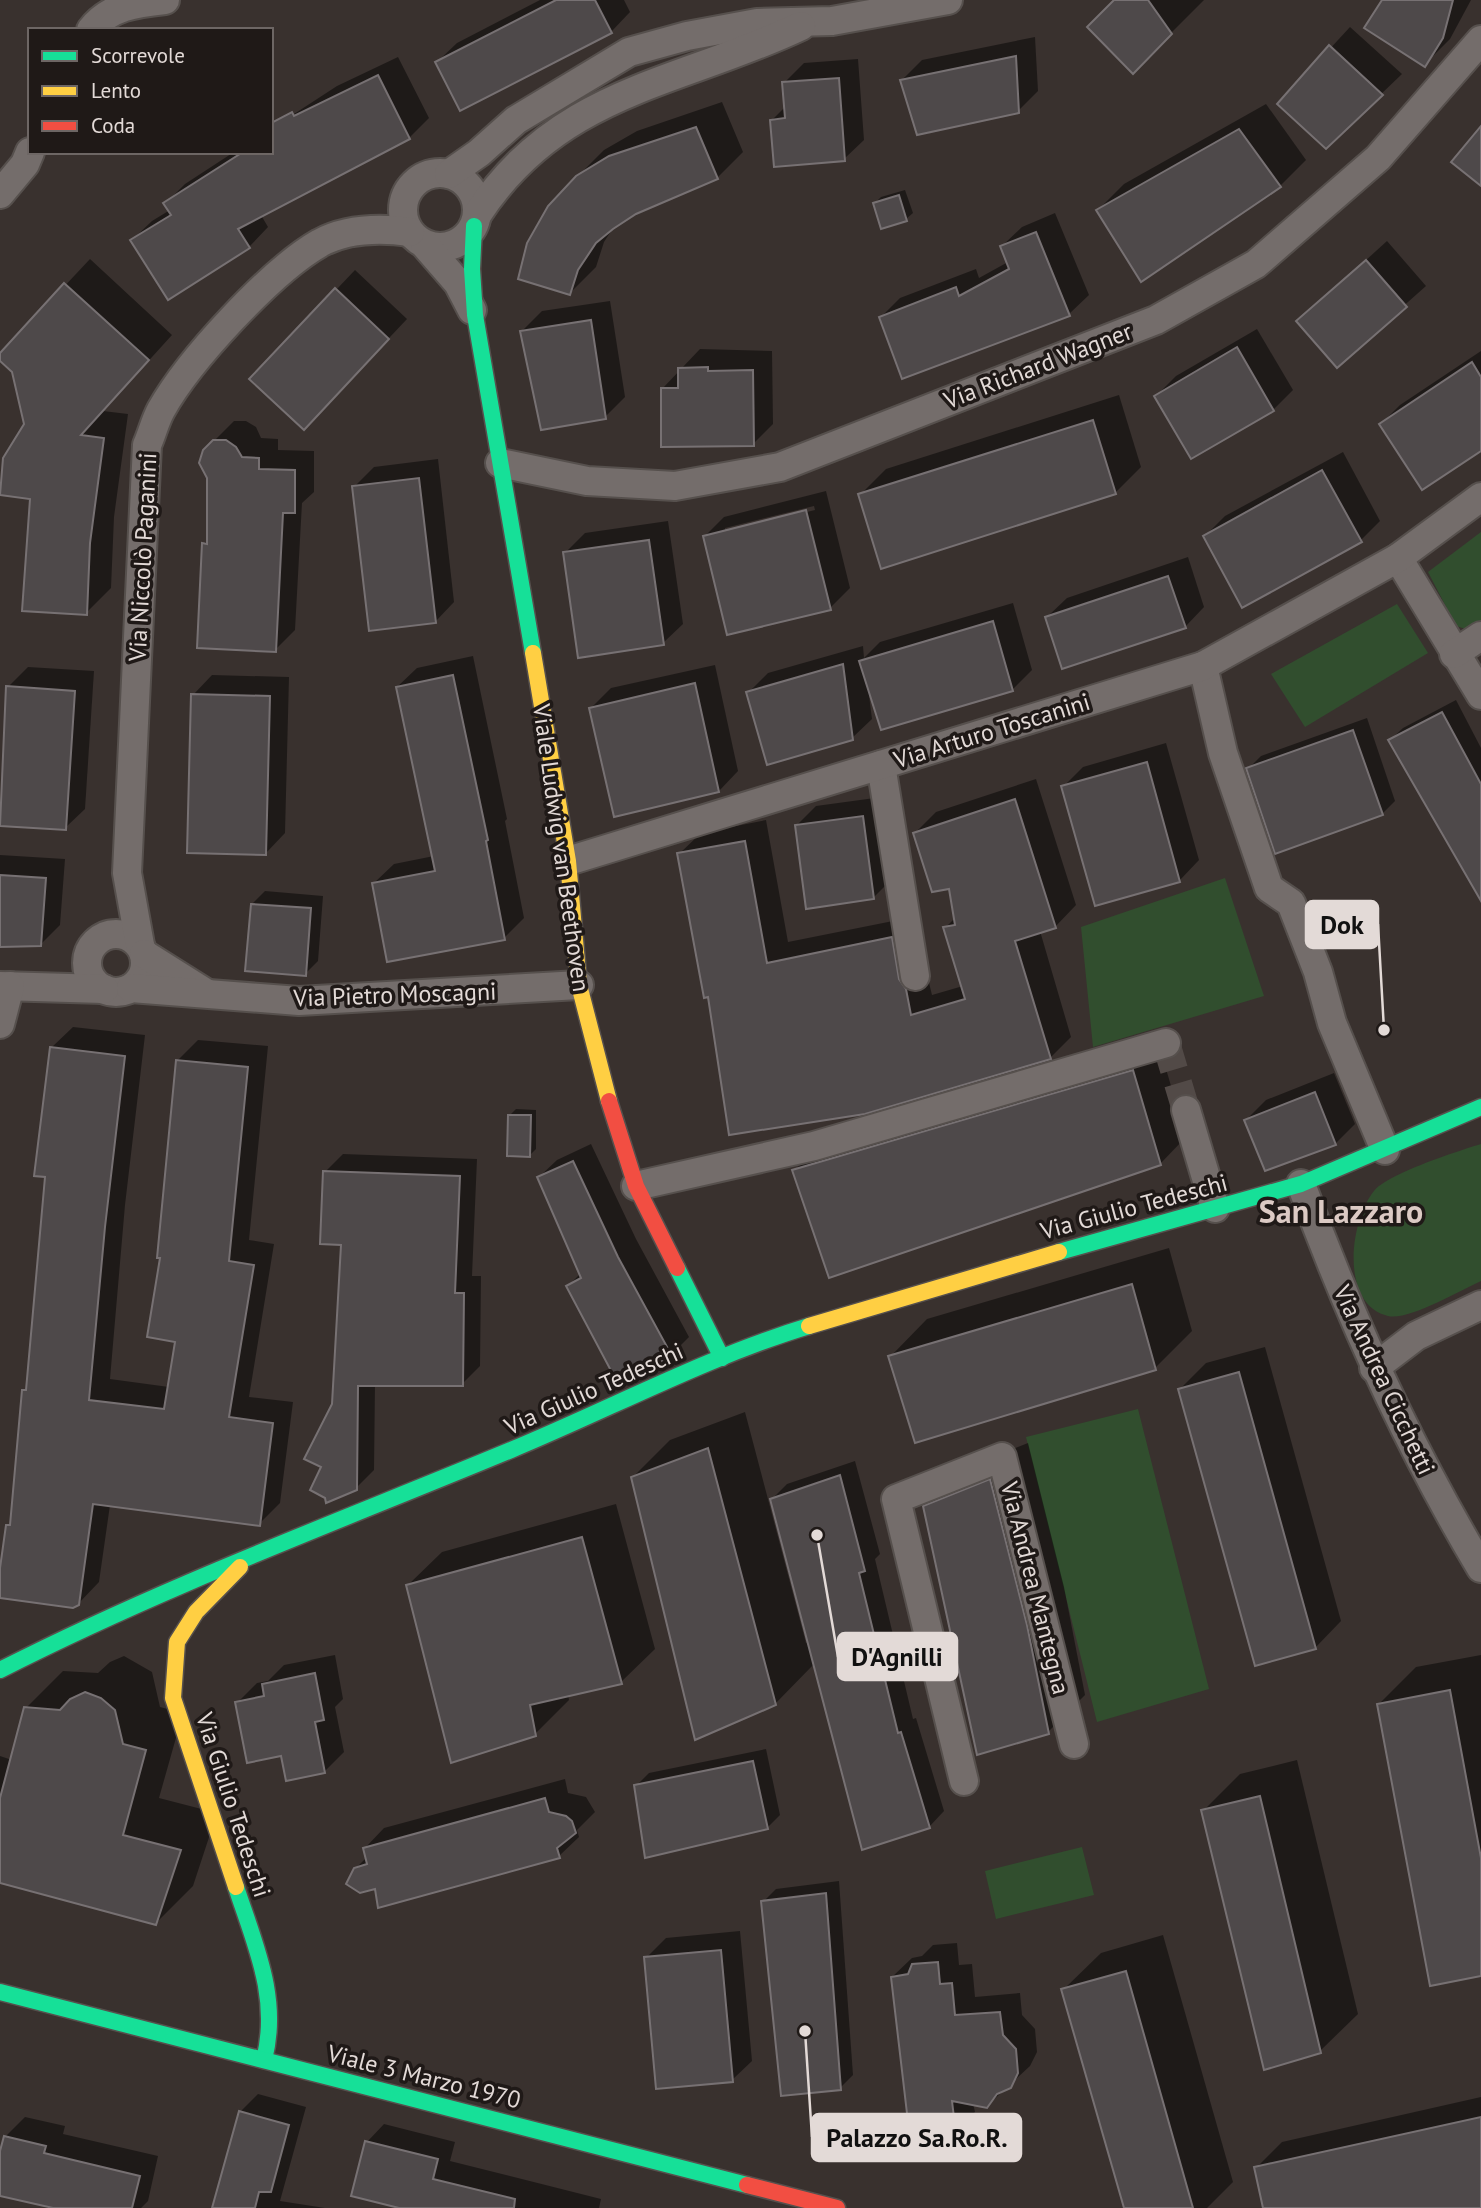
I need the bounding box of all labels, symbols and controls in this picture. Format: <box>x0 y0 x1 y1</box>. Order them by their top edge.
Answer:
legend <box>28 28 273 154</box>
text: Scorrevole <box>91 42 185 69</box>
text: Lento <box>91 77 141 104</box>
text: Coda <box>91 112 135 139</box>
street label: Via Richard Wagner <box>938 315 1136 416</box>
street label: Via Niccolò Paganini <box>121 452 163 663</box>
street label: Via Arturo Toscanini <box>889 686 1094 775</box>
street label: Viale Ludwig van Beethoven <box>526 701 597 994</box>
callout: Dok <box>1306 901 1378 948</box>
text: Dok <box>1320 908 1364 941</box>
street label: Via Pietro Moscagni <box>292 975 497 1014</box>
street label: Via Giulio Tedeschi <box>1036 1167 1231 1247</box>
district label: San Lazzaro <box>1259 1190 1423 1232</box>
street label: Via Andrea Cicchetti <box>1327 1279 1442 1480</box>
street label: Via Giulio Tedeschi <box>499 1335 688 1442</box>
street label: Via Andrea Mantegna <box>994 1477 1077 1697</box>
callout: D'Agnilli <box>838 1633 957 1680</box>
text: D'Agnilli <box>851 1640 943 1673</box>
street label: Via Giulio Tedeschi <box>189 1708 278 1901</box>
street label: Viale 3 Marzo 1970 <box>323 2037 524 2116</box>
callout: Palazzo Sa.Ro.R. <box>812 2114 1021 2161</box>
text: Palazzo Sa.Ro.R. <box>826 2121 1008 2154</box>

